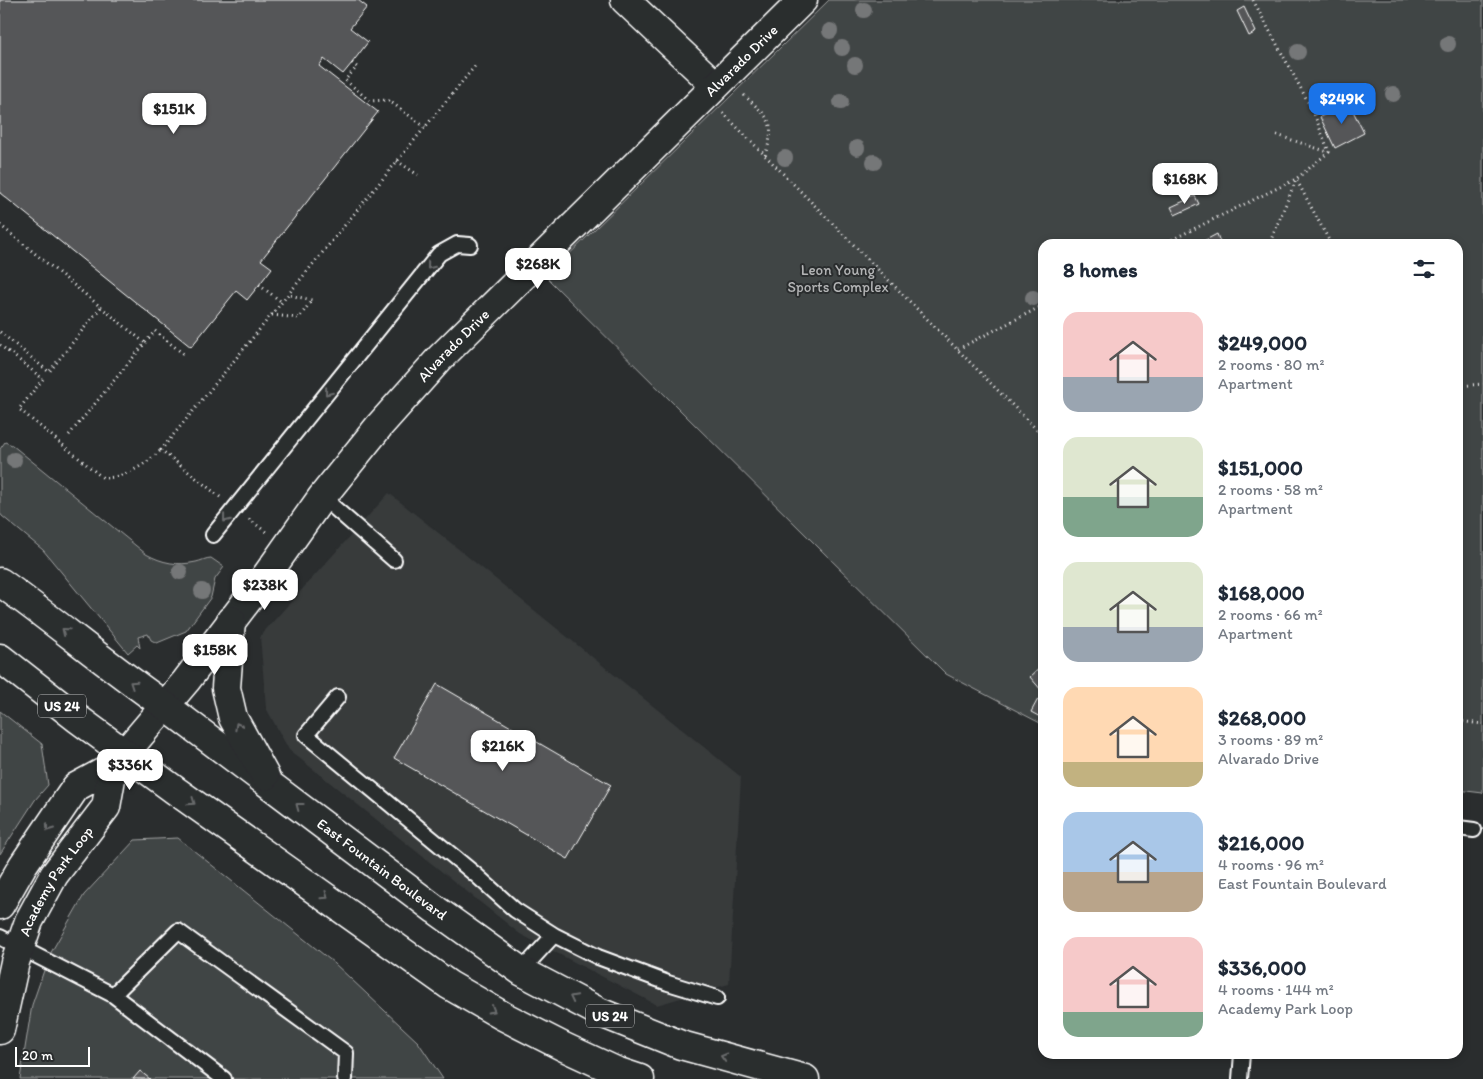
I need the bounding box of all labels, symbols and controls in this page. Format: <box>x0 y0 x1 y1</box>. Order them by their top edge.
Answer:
street label: Alvarado Drive <box>701 21 782 100</box>
pin: $249K <box>1307 82 1377 125</box>
text: $249K <box>1320 89 1364 108</box>
pin: $151K <box>139 92 209 135</box>
text: $151K <box>153 99 195 118</box>
pin: $168K <box>1150 162 1220 205</box>
text: $168K <box>1164 169 1207 188</box>
pin: $268K <box>503 248 573 290</box>
text: $268K <box>516 254 560 273</box>
icon: filters <box>1410 255 1438 283</box>
text: 8 homes <box>1063 257 1138 282</box>
one-way arrow <box>427 260 435 269</box>
park label: Leon Young Sports Complex <box>787 261 889 296</box>
street label: Alvarado Drive <box>414 305 493 386</box>
text: $249,000 <box>1218 330 1307 355</box>
icon: home <box>1103 332 1163 392</box>
text: 2 rooms · 80 m² <box>1218 355 1324 374</box>
text: Apartment <box>1218 374 1293 393</box>
one-way arrow <box>325 386 333 395</box>
text: $151,000 <box>1218 455 1303 480</box>
icon: home <box>1103 457 1163 517</box>
text: 2 rooms · 58 m² <box>1218 480 1323 499</box>
text: Apartment <box>1218 499 1293 518</box>
one-way arrow <box>223 513 232 523</box>
pin: $238K <box>230 568 300 611</box>
text: $238K <box>243 575 287 594</box>
text: $168,000 <box>1218 580 1305 605</box>
icon: home <box>1103 582 1163 642</box>
text: 2 rooms · 66 m² <box>1218 605 1323 624</box>
text: Apartment <box>1218 624 1293 643</box>
one-way arrow <box>62 627 71 636</box>
pin: $158K <box>180 634 250 676</box>
text: $158K <box>194 640 236 659</box>
one-way arrow <box>129 681 139 690</box>
road number: US 24 <box>38 694 86 718</box>
text: $268,000 <box>1218 705 1306 730</box>
icon: home <box>1103 707 1163 767</box>
one-way arrow <box>234 723 244 732</box>
pin: $216K <box>468 730 538 772</box>
text: 3 rooms · 89 m² <box>1218 730 1323 749</box>
text: $216K <box>482 736 524 755</box>
pin: $336K <box>95 748 165 791</box>
text: Alvarado Drive <box>1218 749 1319 768</box>
text: $336K <box>108 755 152 774</box>
one-way arrow <box>186 796 196 805</box>
one-way arrow <box>296 804 305 812</box>
street label: East Fountain Boulevard <box>313 814 451 924</box>
one-way arrow <box>46 822 55 831</box>
street label: Academy Park Loop <box>16 823 97 938</box>
text: $216,000 <box>1218 830 1304 855</box>
icon: home <box>1103 832 1163 892</box>
text: 4 rooms · 96 m² <box>1218 855 1324 874</box>
text: East Fountain Boulevard <box>1218 874 1387 893</box>
one-way arrow <box>319 890 329 899</box>
text: $336,000 <box>1218 955 1306 980</box>
icon: home <box>1103 957 1163 1017</box>
text: 4 rooms · 144 m² <box>1218 980 1334 999</box>
one-way arrow <box>569 994 578 1004</box>
text: Academy Park Loop <box>1218 999 1353 1018</box>
one-way arrow <box>486 1003 495 1013</box>
road number: US 24 <box>586 1004 634 1028</box>
scale bar <box>15 1044 90 1067</box>
text: 20 m <box>22 1047 53 1064</box>
one-way arrow <box>721 1053 729 1063</box>

